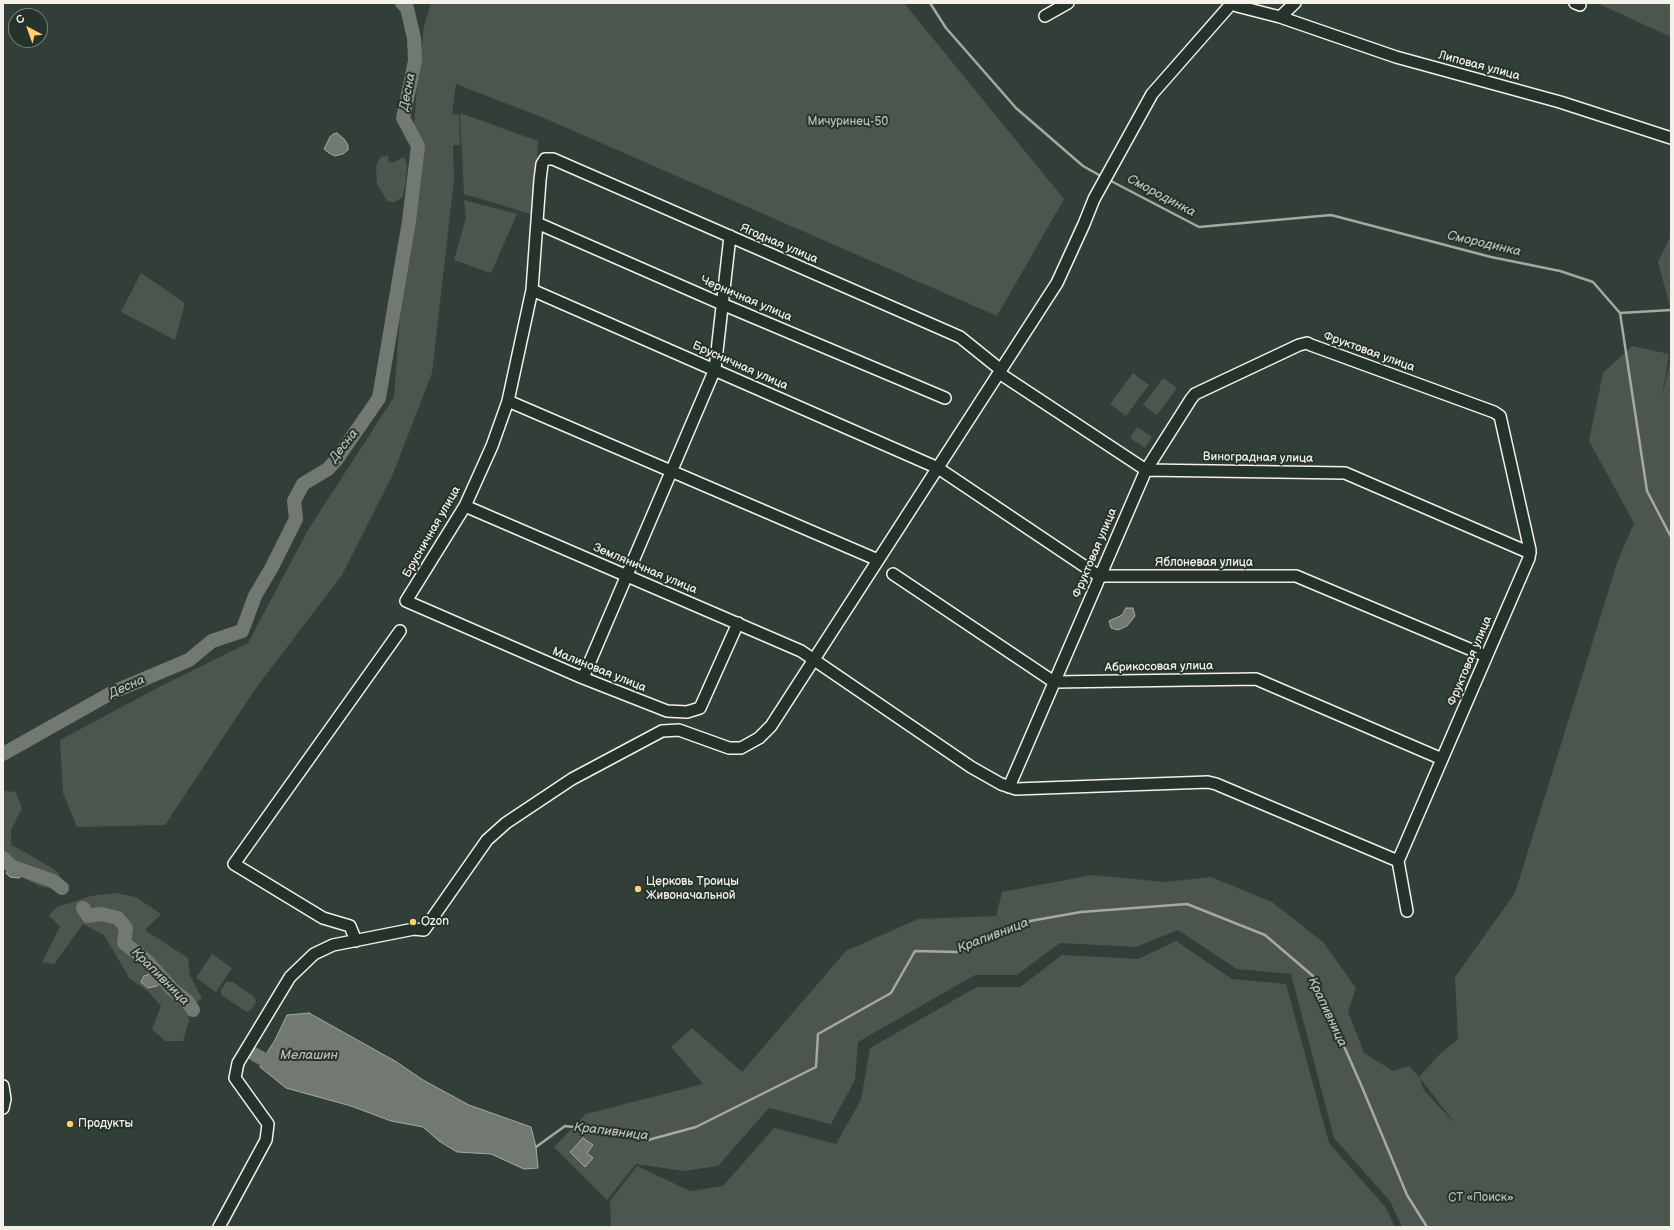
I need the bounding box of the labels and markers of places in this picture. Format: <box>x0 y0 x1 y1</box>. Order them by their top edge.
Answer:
place label: Церковь Троицы Живоначальной <box>646 875 739 903</box>
marker: Церковь Троицы Живоначальной <box>633 884 643 894</box>
place label: Ozon <box>421 915 449 929</box>
marker: Ozon <box>408 917 418 927</box>
place label: Продукты <box>78 1117 133 1131</box>
marker: Продукты <box>65 1119 75 1129</box>

